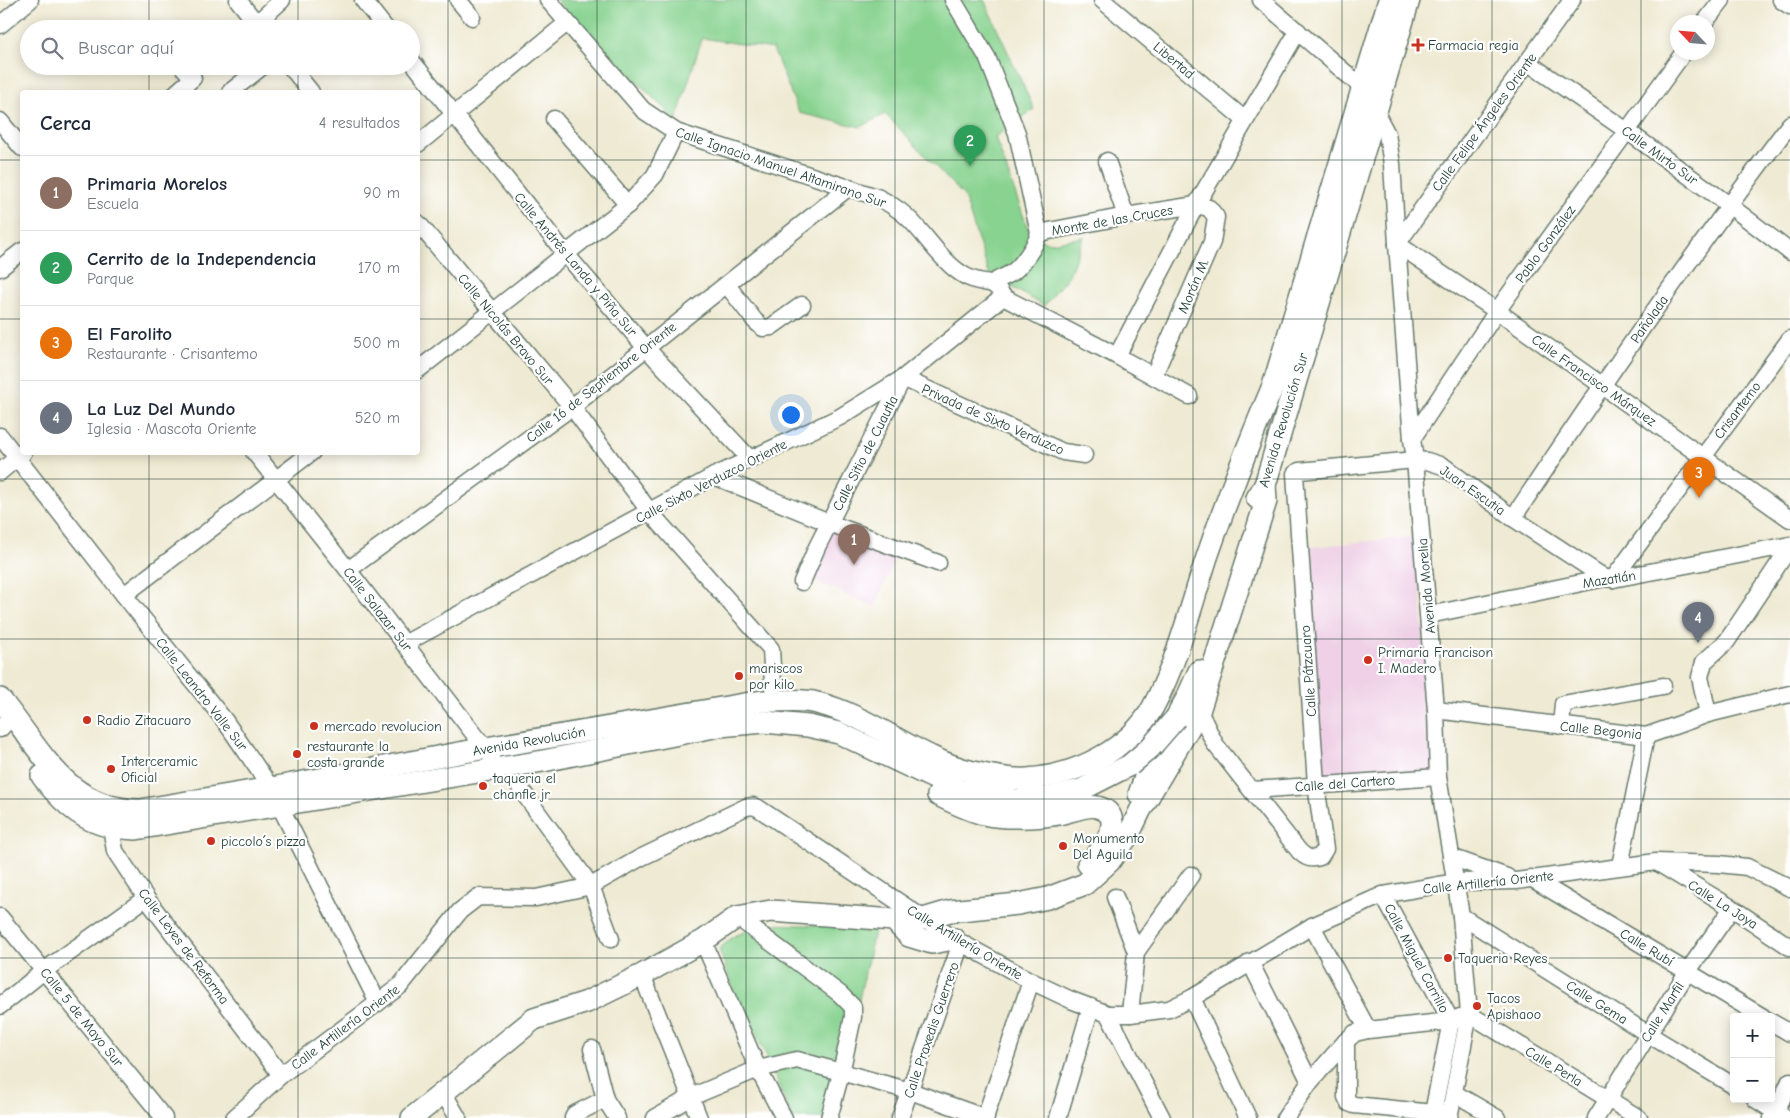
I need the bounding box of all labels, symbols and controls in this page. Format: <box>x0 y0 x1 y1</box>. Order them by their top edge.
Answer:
north arrow <box>1670 15 1715 60</box>
search box <box>20 20 420 75</box>
icon: search <box>38 34 66 62</box>
text: Buscar aquí <box>78 37 174 59</box>
place label: Farmacia regia <box>1428 37 1519 54</box>
street label: Libertad <box>1150 38 1198 82</box>
marker: Farmacia regia <box>1412 39 1424 51</box>
street label: Calle Felipe Ángeles Oriente <box>1428 50 1540 195</box>
text: Cerca <box>40 111 91 135</box>
text: 4 resultados <box>319 114 400 132</box>
street label: Calle Mirto Sur <box>1618 122 1702 189</box>
street label: Calle Ignacio Manuel Altamirano Sur <box>673 123 889 212</box>
pin: 2 <box>954 125 986 166</box>
text: Primaria Morelos <box>87 173 227 195</box>
text: 1 <box>53 184 59 202</box>
text: 90 m <box>363 184 400 202</box>
street label: Calle Andrés Landa y Piña Sur <box>510 189 641 340</box>
text: Escuela <box>87 195 139 213</box>
street label: Monte de las Cruces <box>1050 201 1174 240</box>
street label: Pablo González <box>1512 202 1579 286</box>
text: Cerrito de la Independencia <box>87 248 317 270</box>
street label: Morán M. <box>1174 256 1213 316</box>
text: 2 <box>52 259 60 277</box>
text: 170 m <box>358 259 400 277</box>
text: Parque <box>87 270 134 288</box>
street label: Calle Nicolás Bravo Sur <box>454 270 557 389</box>
street label: Pañolada <box>1627 292 1672 347</box>
street label: Calle 16 de Septiembre Oriente <box>523 318 680 446</box>
text: El Farolito <box>87 323 172 345</box>
street label: Calle Francisco Márquez <box>1528 331 1659 430</box>
text: 3 <box>52 334 60 352</box>
text: 500 m <box>353 334 400 352</box>
text: Restaurante · Crisantemo <box>87 345 258 363</box>
street label: Avenida Revolución Sur <box>1255 351 1312 489</box>
street label: Crisantemo <box>1710 378 1765 442</box>
street label: Privada de Sixto Verduzco <box>919 380 1067 459</box>
street label: Calle Sitio de Cuautla <box>829 393 902 514</box>
text: La Luz Del Mundo <box>87 398 235 420</box>
your location <box>778 402 804 428</box>
text: 4 <box>52 409 60 427</box>
text: 520 m <box>355 409 400 427</box>
text: Iglesia · Mascota Oriente <box>87 420 257 438</box>
street label: Calle Sixto Verduzco Oriente <box>633 436 790 527</box>
pin: 3 <box>1683 457 1715 498</box>
street label: Juan Escutia <box>1437 462 1509 519</box>
pin: 1 <box>838 524 870 565</box>
street label: Avenida Morelia <box>1414 537 1439 634</box>
street label: Calle Salazar Sur <box>339 564 416 655</box>
street label: Mazatlán <box>1581 567 1637 592</box>
pin: 4 <box>1682 602 1714 643</box>
street label: Calle Pátzcuaro <box>1297 625 1320 717</box>
street label: Calle Leandro Valle Sur <box>152 634 251 755</box>
place label: Primaria Francison I. Madero <box>1378 644 1493 677</box>
marker: Primaria Francison I. Madero <box>1362 654 1374 666</box>
place label: mariscos por kilo <box>749 660 802 693</box>
marker: mariscos por kilo <box>733 670 745 682</box>
place label: Radio Zitacuaro <box>97 712 191 729</box>
marker: Radio Zitacuaro <box>81 714 93 726</box>
place label: mercado revolucion <box>324 718 442 735</box>
street label: Calle Begonia <box>1559 718 1643 743</box>
marker: mercado revolucion <box>308 720 320 732</box>
street label: Avenida Revolución <box>471 723 587 760</box>
place label: restaurante la costa grande <box>307 738 389 771</box>
marker: restaurante la costa grande <box>291 748 303 760</box>
place label: Interceramic Oficial <box>121 753 198 786</box>
marker: Interceramic Oficial <box>105 763 117 775</box>
place label: taqueria el chanfle jr <box>492 770 556 803</box>
street label: Calle del Cartero <box>1294 772 1396 795</box>
marker: taqueria el chanfle jr <box>477 780 489 792</box>
place label: Monumento Del Aguila <box>1073 830 1144 863</box>
place label: piccolo´s pizza <box>221 833 306 850</box>
marker: piccolo´s pizza <box>205 835 217 847</box>
marker: Monumento Del Aguila <box>1057 840 1069 852</box>
street label: Calle Artillería Oriente <box>1422 867 1554 898</box>
street label: Calle La Joya <box>1685 876 1761 933</box>
street label: Calle Leyes de Reforma <box>134 885 233 1008</box>
street label: Calle Artillería Oriente <box>904 901 1025 984</box>
street label: Calle Miguel Carrillo <box>1381 901 1453 1016</box>
street label: Calle Rubí <box>1617 925 1677 971</box>
place label: Taqueria Reyes <box>1458 950 1548 967</box>
marker: Taqueria Reyes <box>1442 952 1454 964</box>
street label: Calle Praxedis Guerrero <box>900 960 963 1101</box>
street label: Calle 5 de Mayo Sur <box>36 964 127 1071</box>
street label: Calle Gema <box>1563 977 1631 1028</box>
street label: Calle Marfil <box>1637 979 1688 1046</box>
street label: Calle Artillería Oriente <box>288 981 403 1074</box>
place label: Tacos Apishaoo <box>1487 990 1541 1023</box>
marker: Tacos Apishaoo <box>1471 1000 1483 1012</box>
map controls <box>1730 1013 1775 1103</box>
button: + <box>1730 1013 1775 1058</box>
street label: Calle Perla <box>1522 1043 1585 1090</box>
button: − <box>1730 1058 1775 1103</box>

